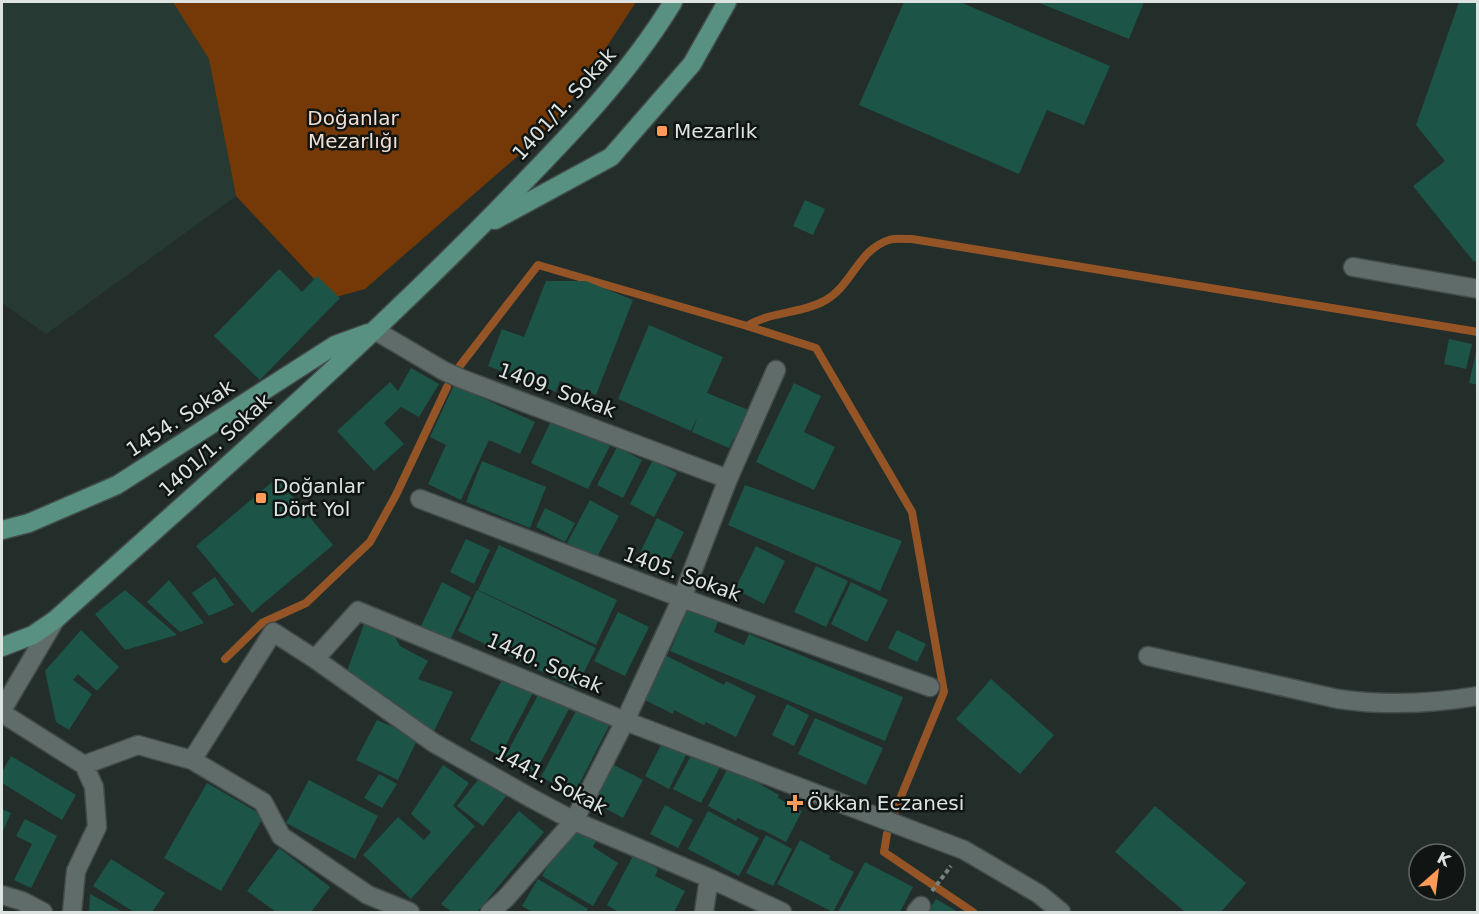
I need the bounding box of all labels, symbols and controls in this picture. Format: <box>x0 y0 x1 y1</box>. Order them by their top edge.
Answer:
street label: 1401/1. Sokak <box>507 42 621 165</box>
park label: Doğanlar Mezarlığı <box>307 106 399 153</box>
place label: Mezarlık <box>674 119 758 143</box>
marker: Mezarlık <box>655 124 669 138</box>
street label: 1409. Sokak <box>495 358 620 423</box>
street label: 1454. Sokak <box>122 374 239 462</box>
street label: 1401/1. Sokak <box>154 388 277 502</box>
place label: Doğanlar Dört Yol <box>273 474 365 521</box>
marker: Doğanlar Dört Yol <box>254 491 268 505</box>
street label: 1405. Sokak <box>620 542 745 607</box>
street label: 1440. Sokak <box>483 628 607 698</box>
street label: 1441. Sokak <box>491 740 612 820</box>
place label: Ökkan Eczanesi <box>807 791 964 815</box>
marker: Ökkan Eczanesi <box>788 796 802 810</box>
north arrow <box>1407 842 1467 902</box>
text: K <box>1434 848 1454 871</box>

